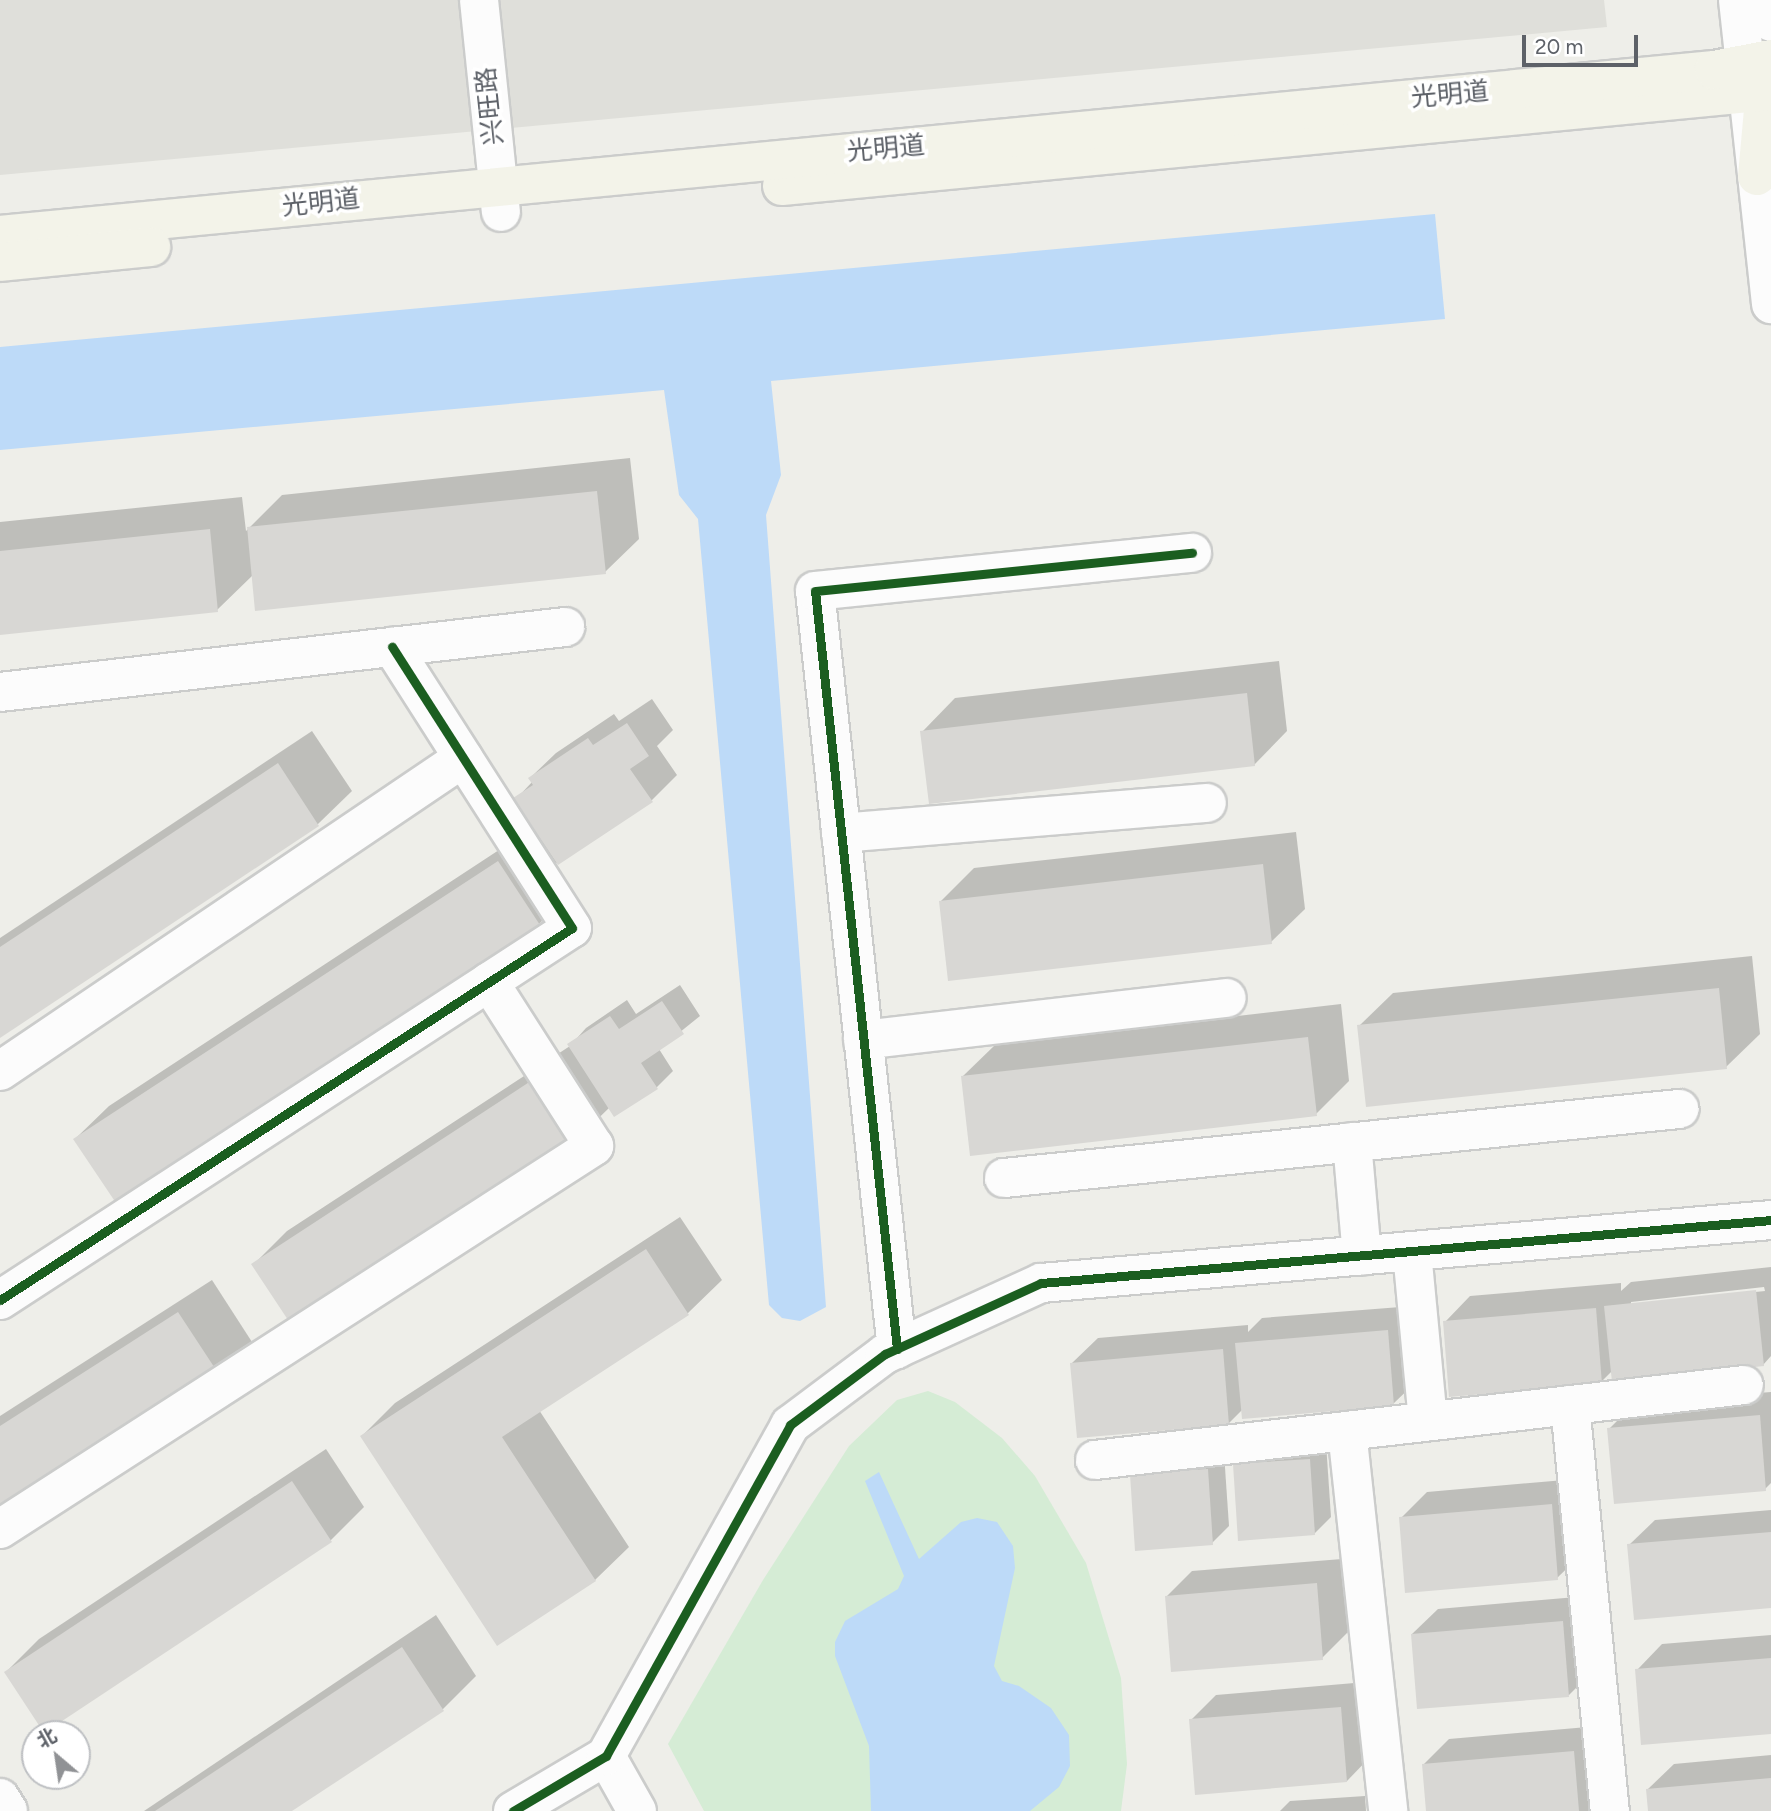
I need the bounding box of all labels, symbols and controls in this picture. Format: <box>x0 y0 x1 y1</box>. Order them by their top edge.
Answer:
scale bar <box>1526 21 1642 65</box>
text: 20 m <box>1535 34 1583 59</box>
street label: 兴旺路 <box>470 66 510 146</box>
street label: 光明道 <box>1410 76 1490 114</box>
street label: 光明道 <box>846 130 926 168</box>
street label: 光明道 <box>281 183 361 223</box>
north arrow <box>21 1720 91 1790</box>
text: 北 <box>33 1723 60 1753</box>

